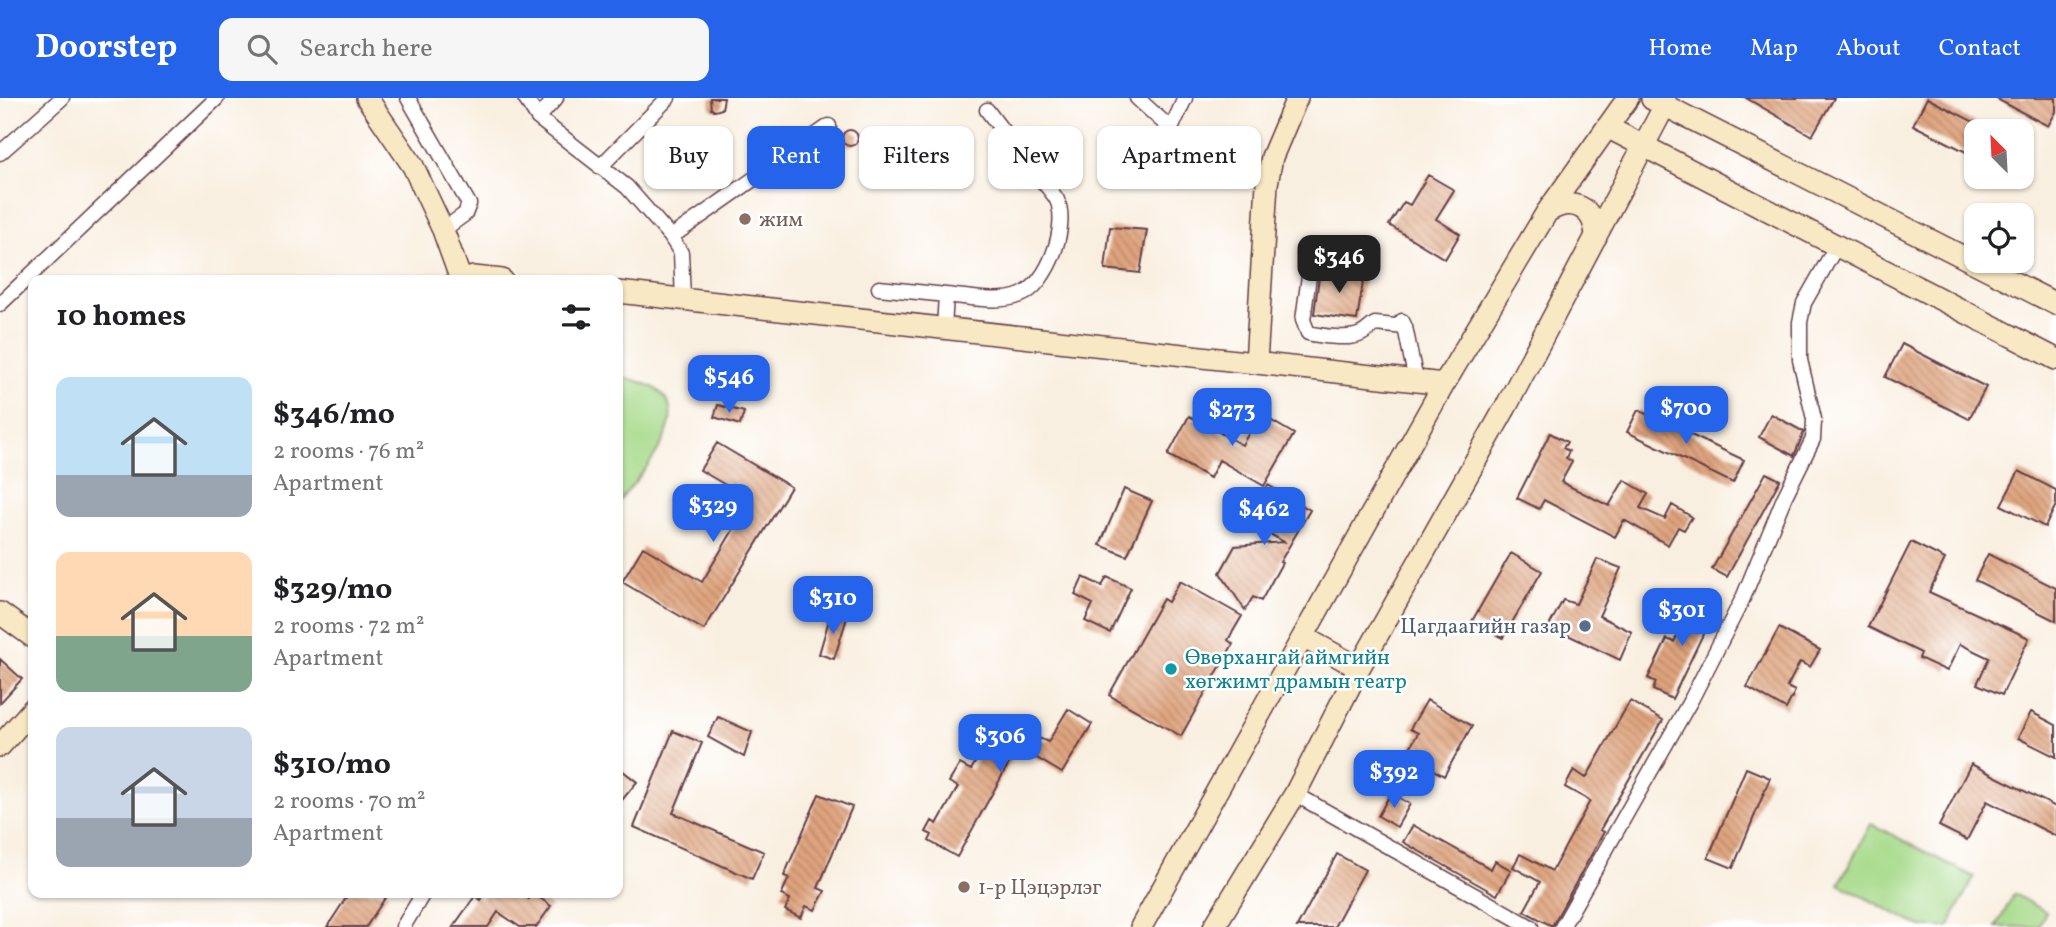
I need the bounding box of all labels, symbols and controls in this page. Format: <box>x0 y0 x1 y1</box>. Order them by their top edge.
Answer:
search box <box>219 18 709 81</box>
text: Doorstep <box>35 26 177 72</box>
icon: search <box>243 30 281 68</box>
text: Search here <box>299 31 433 67</box>
text: Home <box>1648 32 1712 66</box>
text: Map <box>1750 32 1798 66</box>
text: About <box>1836 32 1901 66</box>
text: Contact <box>1939 32 2021 66</box>
north arrow <box>1964 119 2034 189</box>
map controls <box>1964 119 2034 273</box>
chip: Buy <box>644 126 733 189</box>
chip: Rent <box>747 126 845 189</box>
chip: Filters <box>859 126 974 189</box>
chip: New <box>988 126 1083 189</box>
chip: Apartment <box>1097 126 1261 189</box>
button: locate <box>1964 203 2034 273</box>
place label: жим <box>759 206 803 235</box>
marker: жим <box>737 211 753 227</box>
pin: $346 <box>1298 236 1380 295</box>
text: $346 <box>1313 242 1365 274</box>
text: 10 homes <box>56 296 186 338</box>
icon: filters <box>557 298 595 336</box>
pin: $546 <box>688 356 770 415</box>
text: $546 <box>704 362 754 394</box>
pin: $700 <box>1645 386 1727 446</box>
pin: $273 <box>1191 388 1273 448</box>
text: $700 <box>1660 393 1712 425</box>
text: $346/mo <box>273 394 395 436</box>
text: $273 <box>1209 395 1255 427</box>
icon: home <box>112 405 196 489</box>
text: 2 rooms · 76 m² <box>273 436 424 468</box>
text: Apartment <box>273 468 384 500</box>
pin: $329 <box>672 484 754 544</box>
pin: $462 <box>1223 488 1305 547</box>
text: $329 <box>688 491 738 523</box>
text: $462 <box>1238 494 1290 526</box>
text: $329/mo <box>273 569 392 611</box>
pin: $310 <box>792 576 874 636</box>
icon: home <box>112 580 196 664</box>
text: $310 <box>809 583 857 615</box>
pin: $301 <box>1641 588 1723 648</box>
text: $301 <box>1658 595 1706 627</box>
text: 2 rooms · 72 m² <box>273 611 424 643</box>
place label: Цагдаагийн газар <box>1400 613 1571 642</box>
marker: Цагдаагийн газар <box>1577 618 1593 634</box>
text: Apartment <box>273 643 384 675</box>
place label: Өвөрхангай аймгийн хөгжимт драмын театр <box>1185 644 1407 697</box>
marker: Өвөрхангай аймгийн хөгжимт драмын театр <box>1163 661 1179 677</box>
pin: $306 <box>959 714 1041 774</box>
text: $306 <box>974 721 1026 753</box>
text: $310/mo <box>273 744 391 786</box>
pin: $392 <box>1353 750 1435 810</box>
icon: home <box>112 755 196 839</box>
text: $392 <box>1370 757 1418 789</box>
text: 2 rooms · 70 m² <box>273 786 426 818</box>
text: Apartment <box>273 818 384 850</box>
place label: 1-р Цэцэрлэг <box>978 874 1102 903</box>
marker: 1-р Цэцэрлэг <box>956 879 972 895</box>

